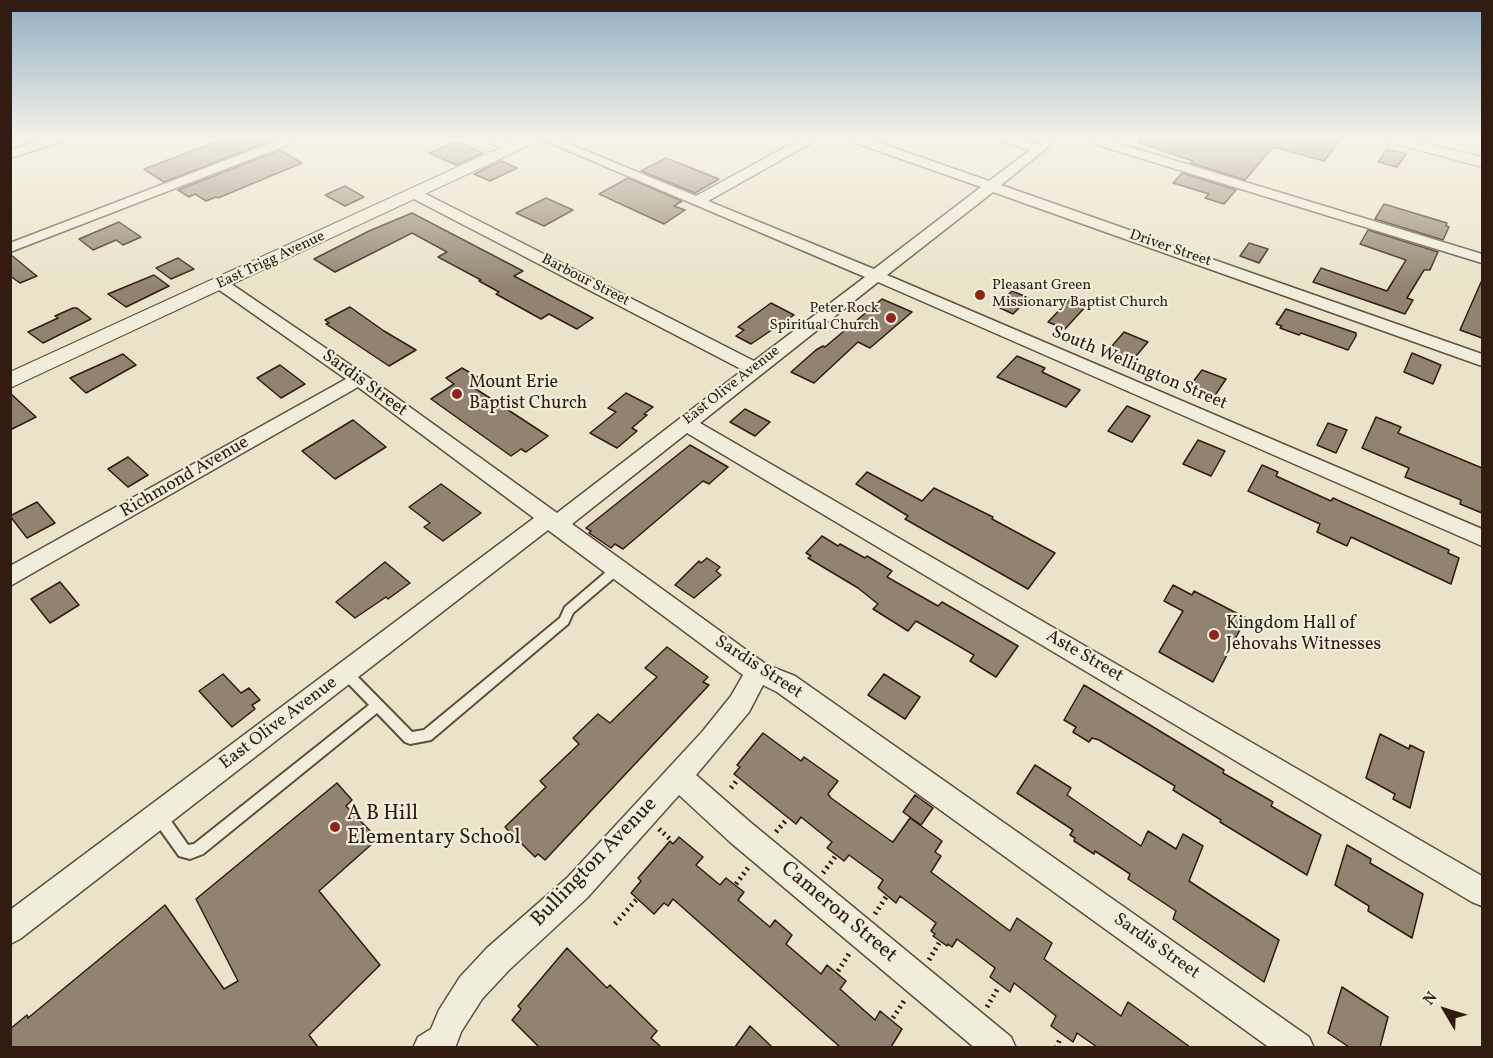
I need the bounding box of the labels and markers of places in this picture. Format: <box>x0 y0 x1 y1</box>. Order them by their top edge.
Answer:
place label: Pleasant Green Missionary Baptist Church <box>992 277 1168 312</box>
marker: Pleasant Green Missionary Baptist Church <box>973 288 987 302</box>
place label: Peter Rock Spiritual Church <box>769 300 879 335</box>
marker: Peter Rock Spiritual Church <box>884 311 898 325</box>
place label: Mount Erie Baptist Church <box>469 373 587 416</box>
marker: Mount Erie Baptist Church <box>450 387 464 401</box>
place label: Kingdom Hall of Jehovahs Witnesses <box>1226 614 1381 656</box>
marker: Kingdom Hall of Jehovahs Witnesses <box>1207 628 1221 642</box>
place label: A B Hill Elementary School <box>347 802 521 852</box>
marker: A B Hill Elementary School <box>328 820 342 834</box>

